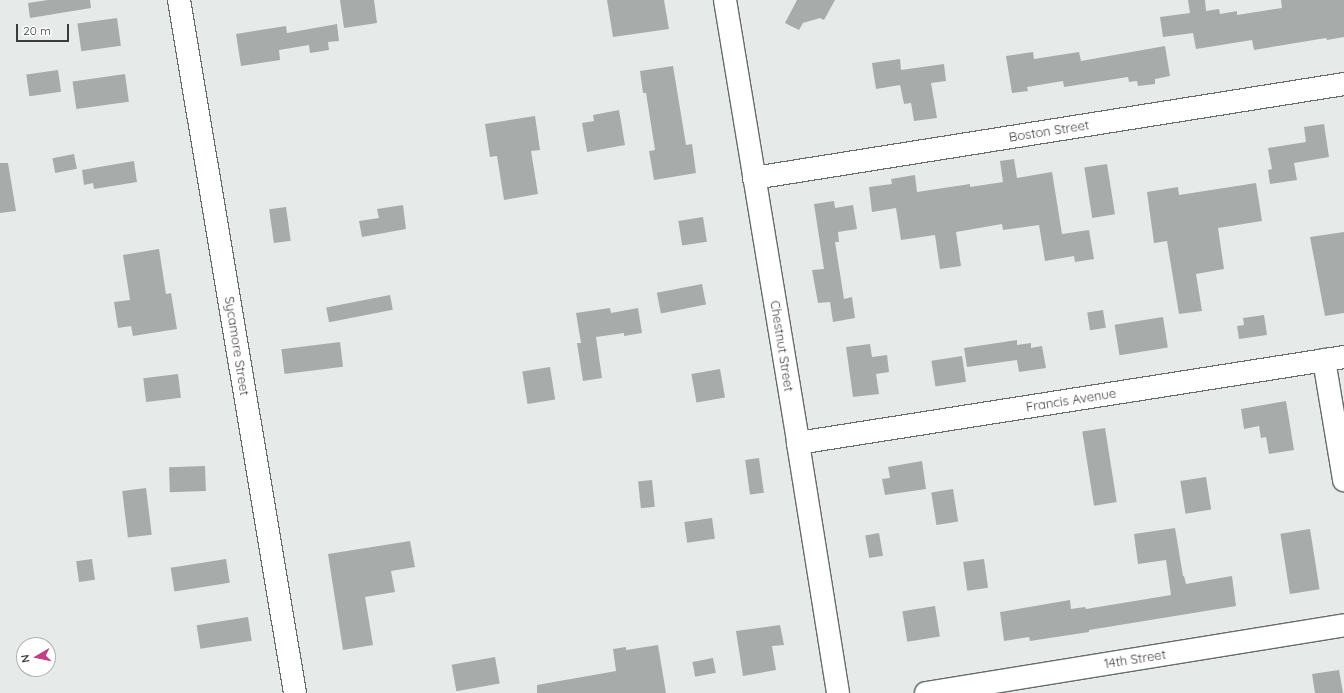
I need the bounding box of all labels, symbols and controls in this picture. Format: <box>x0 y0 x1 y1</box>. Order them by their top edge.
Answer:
scale bar <box>18 16 71 42</box>
text: 20 m <box>23 23 51 38</box>
street label: Boston Street <box>1008 117 1090 145</box>
street label: Sycamore Street <box>221 295 253 397</box>
street label: Chestnut Street <box>767 299 797 393</box>
street label: Francis Avenue <box>1025 385 1117 415</box>
north arrow <box>16 637 56 677</box>
street label: 14th Street <box>1103 646 1167 672</box>
text: N <box>18 654 33 664</box>

